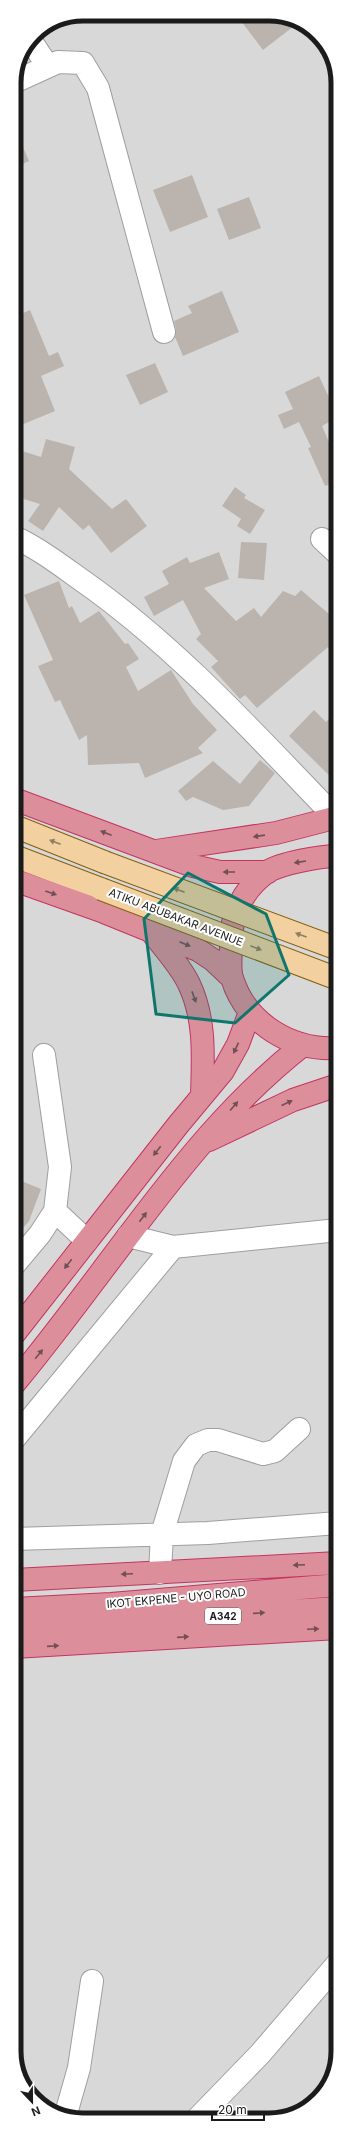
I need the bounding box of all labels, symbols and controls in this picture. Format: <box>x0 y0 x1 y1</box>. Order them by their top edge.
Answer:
one-way arrow <box>100 830 111 836</box>
one-way arrow <box>253 833 265 839</box>
one-way arrow <box>48 839 60 845</box>
one-way arrow <box>293 859 306 865</box>
one-way arrow <box>222 869 235 875</box>
street label: ATIKU ABUBAKAR AVENUE <box>107 885 245 949</box>
one-way arrow <box>173 887 185 893</box>
one-way arrow <box>45 890 57 896</box>
one-way arrow <box>295 932 307 938</box>
one-way arrow <box>180 941 191 947</box>
one-way arrow <box>250 945 262 951</box>
one-way arrow <box>192 992 198 1004</box>
one-way arrow <box>233 1043 239 1054</box>
one-way arrow <box>281 1100 293 1106</box>
one-way arrow <box>230 1101 239 1111</box>
one-way arrow <box>153 1146 161 1157</box>
one-way arrow <box>139 1212 147 1223</box>
one-way arrow <box>64 1259 72 1270</box>
one-way arrow <box>34 1349 43 1360</box>
one-way arrow <box>292 1562 305 1568</box>
one-way arrow <box>120 1571 133 1577</box>
street label: IKOT EKPENE - UYO ROAD <box>106 1585 246 1611</box>
road number: A342 <box>205 1608 241 1624</box>
one-way arrow <box>253 1610 265 1617</box>
one-way arrow <box>307 1626 319 1633</box>
one-way arrow <box>177 1634 190 1640</box>
one-way arrow <box>47 1642 59 1649</box>
north arrow <box>12 2082 52 2122</box>
scale bar <box>212 2096 264 2122</box>
text: 20 m <box>218 2102 247 2117</box>
text: N <box>29 2103 42 2119</box>

